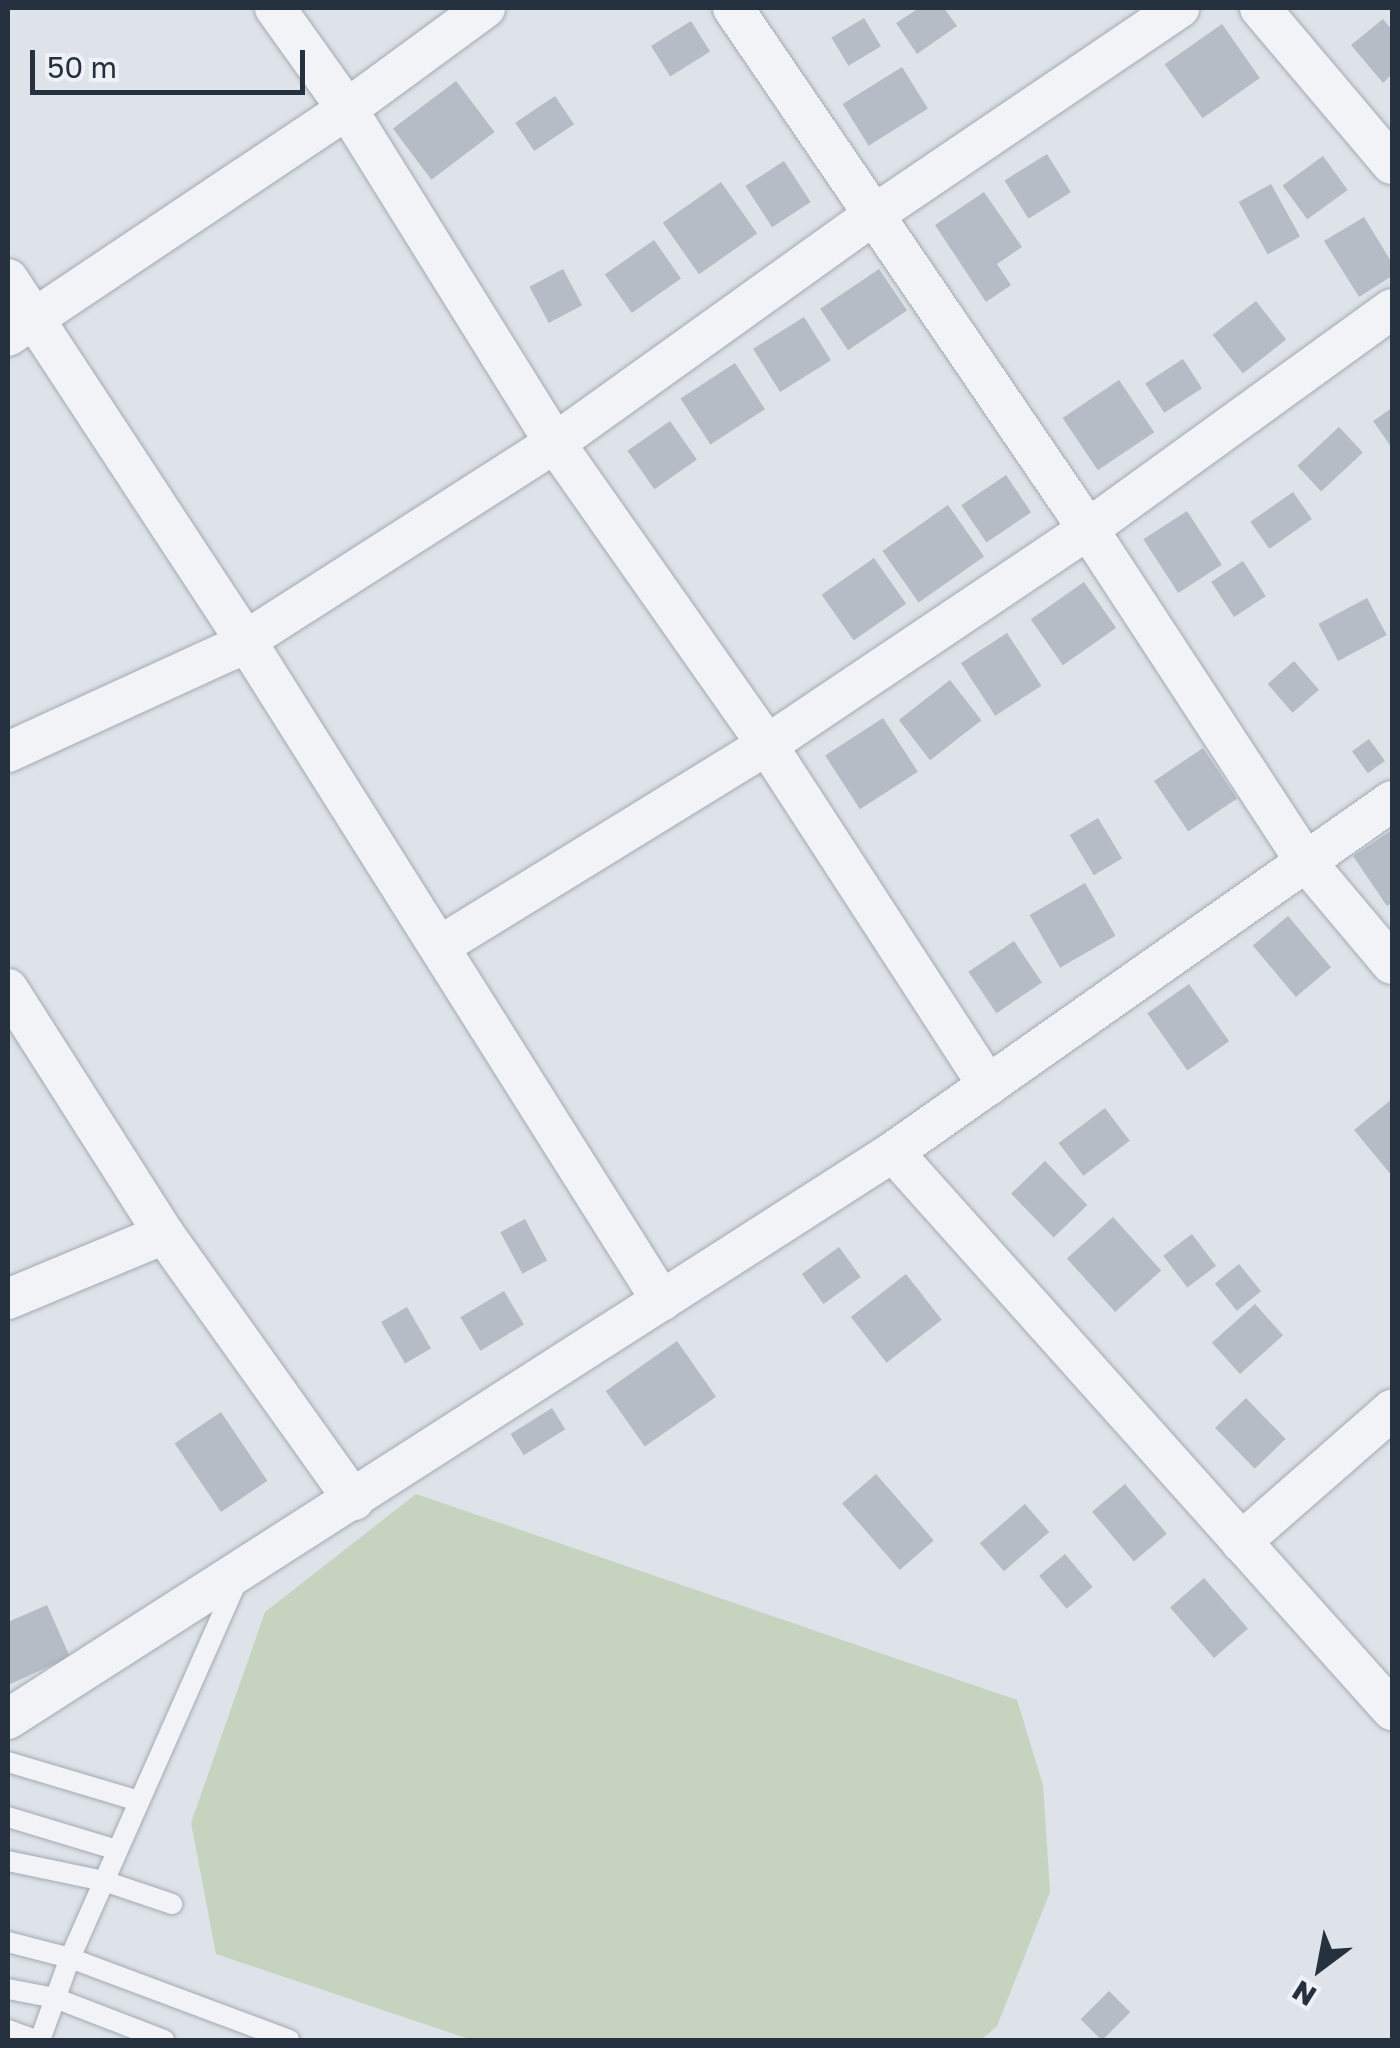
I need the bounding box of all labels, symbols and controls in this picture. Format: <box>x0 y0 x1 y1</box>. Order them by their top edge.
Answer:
scale bar <box>35 30 310 92</box>
text: 50 m <box>47 49 117 85</box>
north arrow <box>1270 1918 1370 2018</box>
text: N <box>1286 1974 1322 2013</box>

